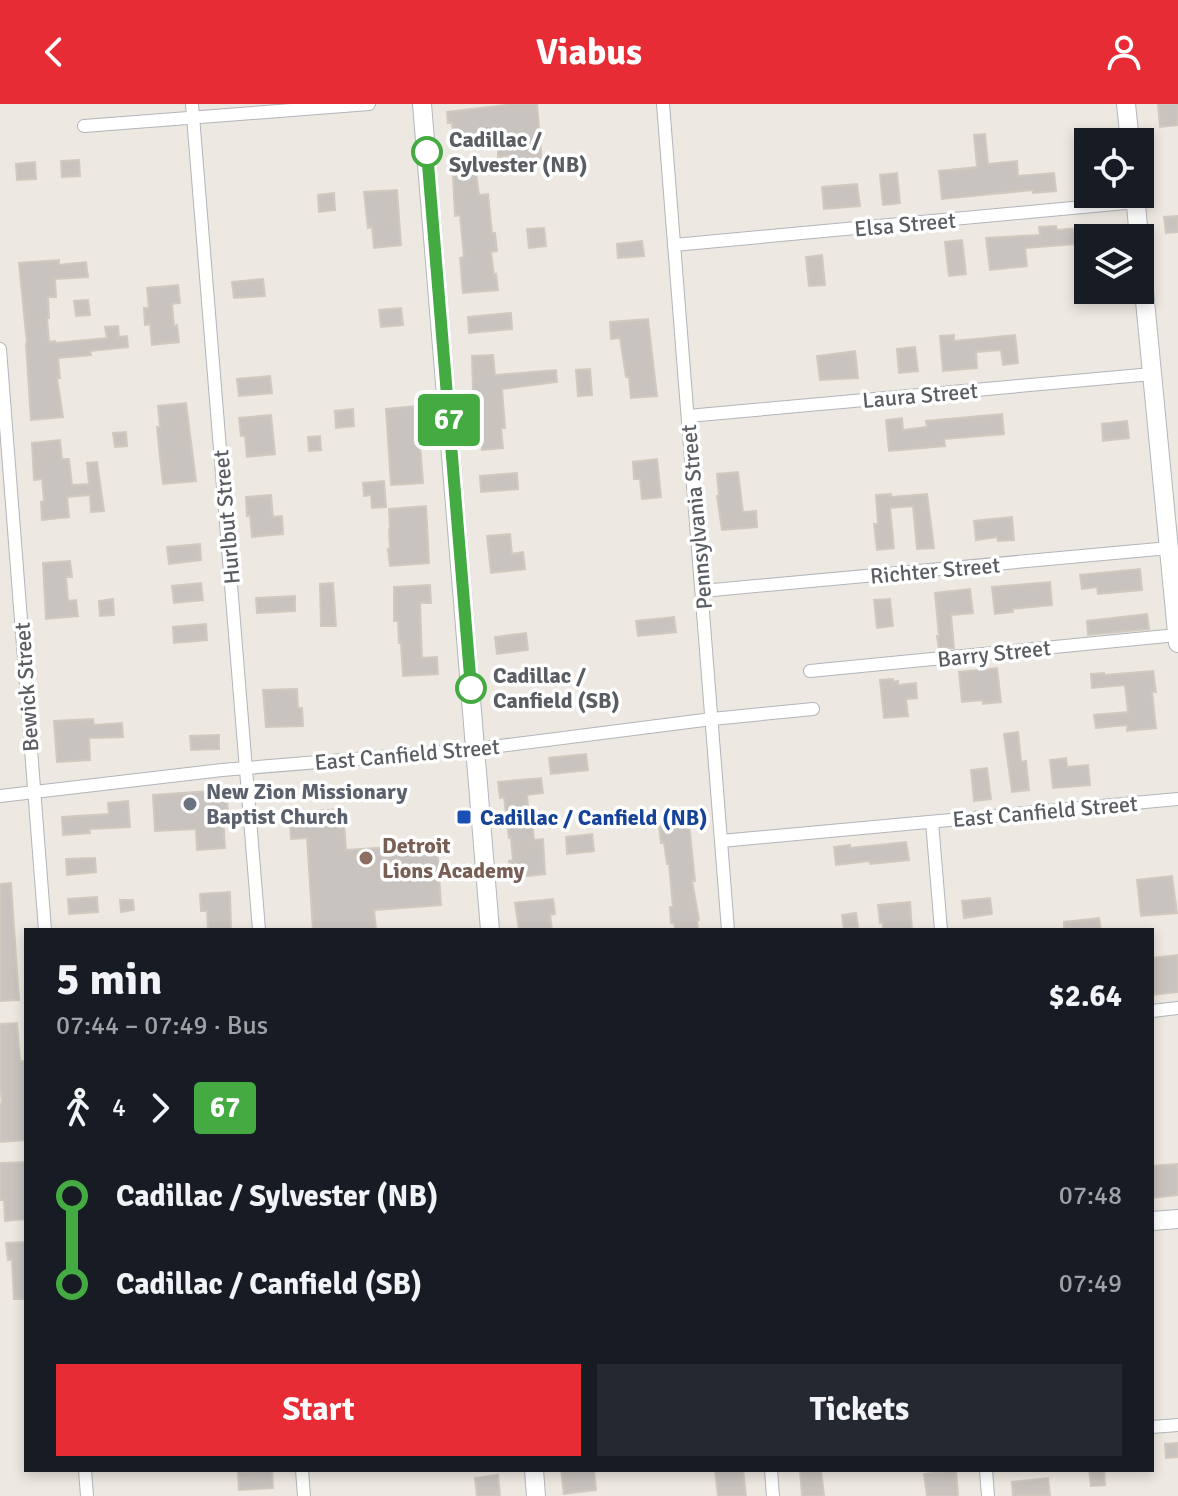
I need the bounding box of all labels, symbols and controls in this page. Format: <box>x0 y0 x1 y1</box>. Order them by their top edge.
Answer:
icon: back <box>32 30 76 74</box>
text: Viabus <box>536 30 642 75</box>
icon: person <box>1102 30 1146 74</box>
place label: Cadillac / Sylvester (NB) <box>449 126 587 178</box>
map controls <box>1074 128 1154 304</box>
button: locate <box>1074 128 1154 208</box>
marker: Cadillac / Sylvester (NB) <box>412 137 442 167</box>
street label: Elsa Street <box>853 207 957 242</box>
button: layers <box>1074 224 1154 304</box>
street label: Laura Street <box>861 377 979 414</box>
line badge: 67 <box>413 394 485 446</box>
text: 67 <box>434 403 464 437</box>
street label: Pennsylvania Street <box>675 423 718 611</box>
street label: Hurlbut Street <box>207 448 246 585</box>
street label: Richter Street <box>869 551 1001 590</box>
street label: Bewick Street <box>8 621 44 753</box>
street label: Barry Street <box>936 634 1052 673</box>
place label: Cadillac / Canfield (SB) <box>493 662 620 714</box>
marker: Cadillac / Canfield (SB) <box>456 673 486 703</box>
street label: East Canfield Street <box>313 733 501 776</box>
place label: New Zion Missionary Baptist Church <box>206 778 408 830</box>
street label: East Canfield Street <box>951 790 1139 833</box>
marker: New Zion Missionary Baptist Church <box>181 795 199 813</box>
place label: Cadillac / Canfield (NB) <box>480 804 708 831</box>
marker: Cadillac / Canfield (NB) <box>455 808 473 826</box>
place label: Detroit Lions Academy <box>382 832 525 884</box>
marker: Detroit Lions Academy <box>357 849 375 867</box>
text: 5 min <box>56 953 162 1007</box>
text: $2.64 <box>1049 978 1122 1015</box>
text: 07:44 – 07:49 · Bus <box>56 1010 268 1042</box>
icon: walk <box>56 1086 100 1130</box>
icon: forward <box>138 1086 182 1130</box>
text: 67 <box>210 1091 240 1125</box>
text: 4 <box>112 1092 126 1124</box>
text: Cadillac / Sylvester (NB) <box>116 1178 438 1215</box>
text: 07:48 <box>1059 1180 1122 1212</box>
text: Cadillac / Canfield (SB) <box>116 1266 422 1303</box>
text: 07:49 <box>1059 1268 1122 1300</box>
button: Start <box>56 1364 581 1456</box>
button: Tickets <box>597 1364 1122 1456</box>

